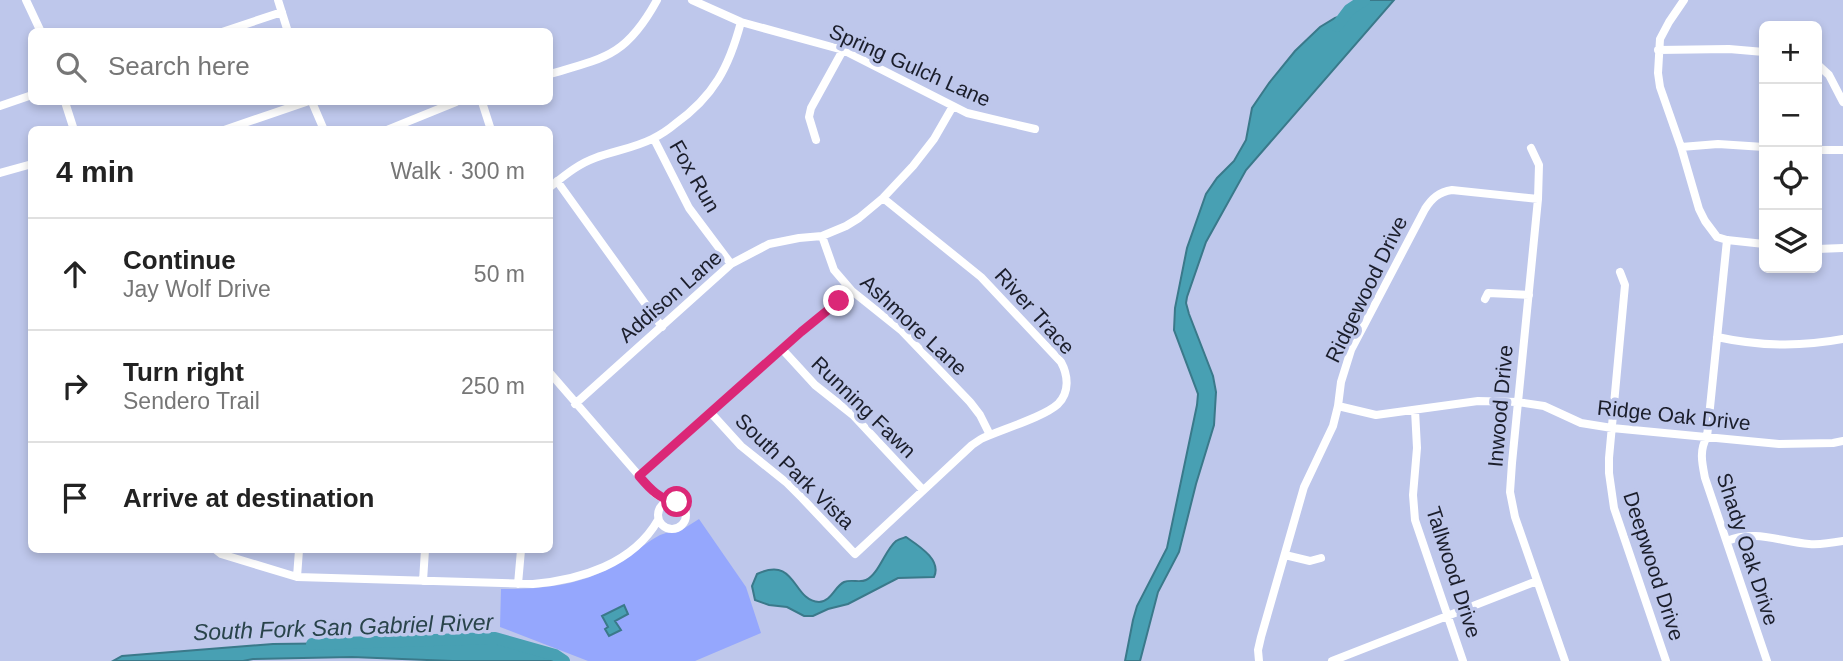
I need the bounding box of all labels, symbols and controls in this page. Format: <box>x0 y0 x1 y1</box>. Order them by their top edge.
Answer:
street label: Spring Gulch Lane <box>826 19 994 111</box>
map controls <box>1759 21 1822 273</box>
button: + <box>1759 21 1822 84</box>
search box <box>28 28 553 105</box>
icon: search <box>52 48 90 86</box>
text: Search here <box>108 51 250 81</box>
button: − <box>1759 84 1822 147</box>
street label: Fox Run <box>665 136 725 216</box>
button: locate <box>1759 147 1822 210</box>
text: 4 min <box>56 155 134 188</box>
text: Walk · 300 m <box>390 158 525 184</box>
button: layers <box>1759 210 1822 273</box>
street label: Ridgewood Drive <box>1321 212 1411 366</box>
text: Continue <box>123 245 236 275</box>
street label: Addison Lane <box>614 245 726 347</box>
icon: ahead <box>56 255 94 293</box>
text: 50 m <box>474 261 525 287</box>
street label: River Trace <box>991 263 1079 359</box>
street label: Ashmore Lane <box>856 270 972 380</box>
text: Jay Wolf Drive <box>123 276 271 302</box>
route end <box>823 285 854 316</box>
street label: Inwood Drive <box>1483 344 1517 468</box>
street label: Running Fawn <box>807 352 921 462</box>
text: Turn right <box>123 357 244 387</box>
icon: right <box>56 367 94 405</box>
text: 250 m <box>461 373 525 399</box>
text: Sendero Trail <box>123 388 260 414</box>
street label: Ridge Oak Drive <box>1596 396 1752 434</box>
street label: South Park Vista <box>731 409 859 534</box>
street label: Shady Oak Drive <box>1713 470 1783 628</box>
icon: arrive <box>56 479 94 517</box>
text: Arrive at destination <box>123 483 374 513</box>
route start <box>661 486 692 517</box>
street label: Deepwood Drive <box>1619 489 1689 643</box>
street label: Tallwood Drive <box>1422 504 1486 640</box>
water label: South Fork San Gabriel River <box>192 609 495 645</box>

